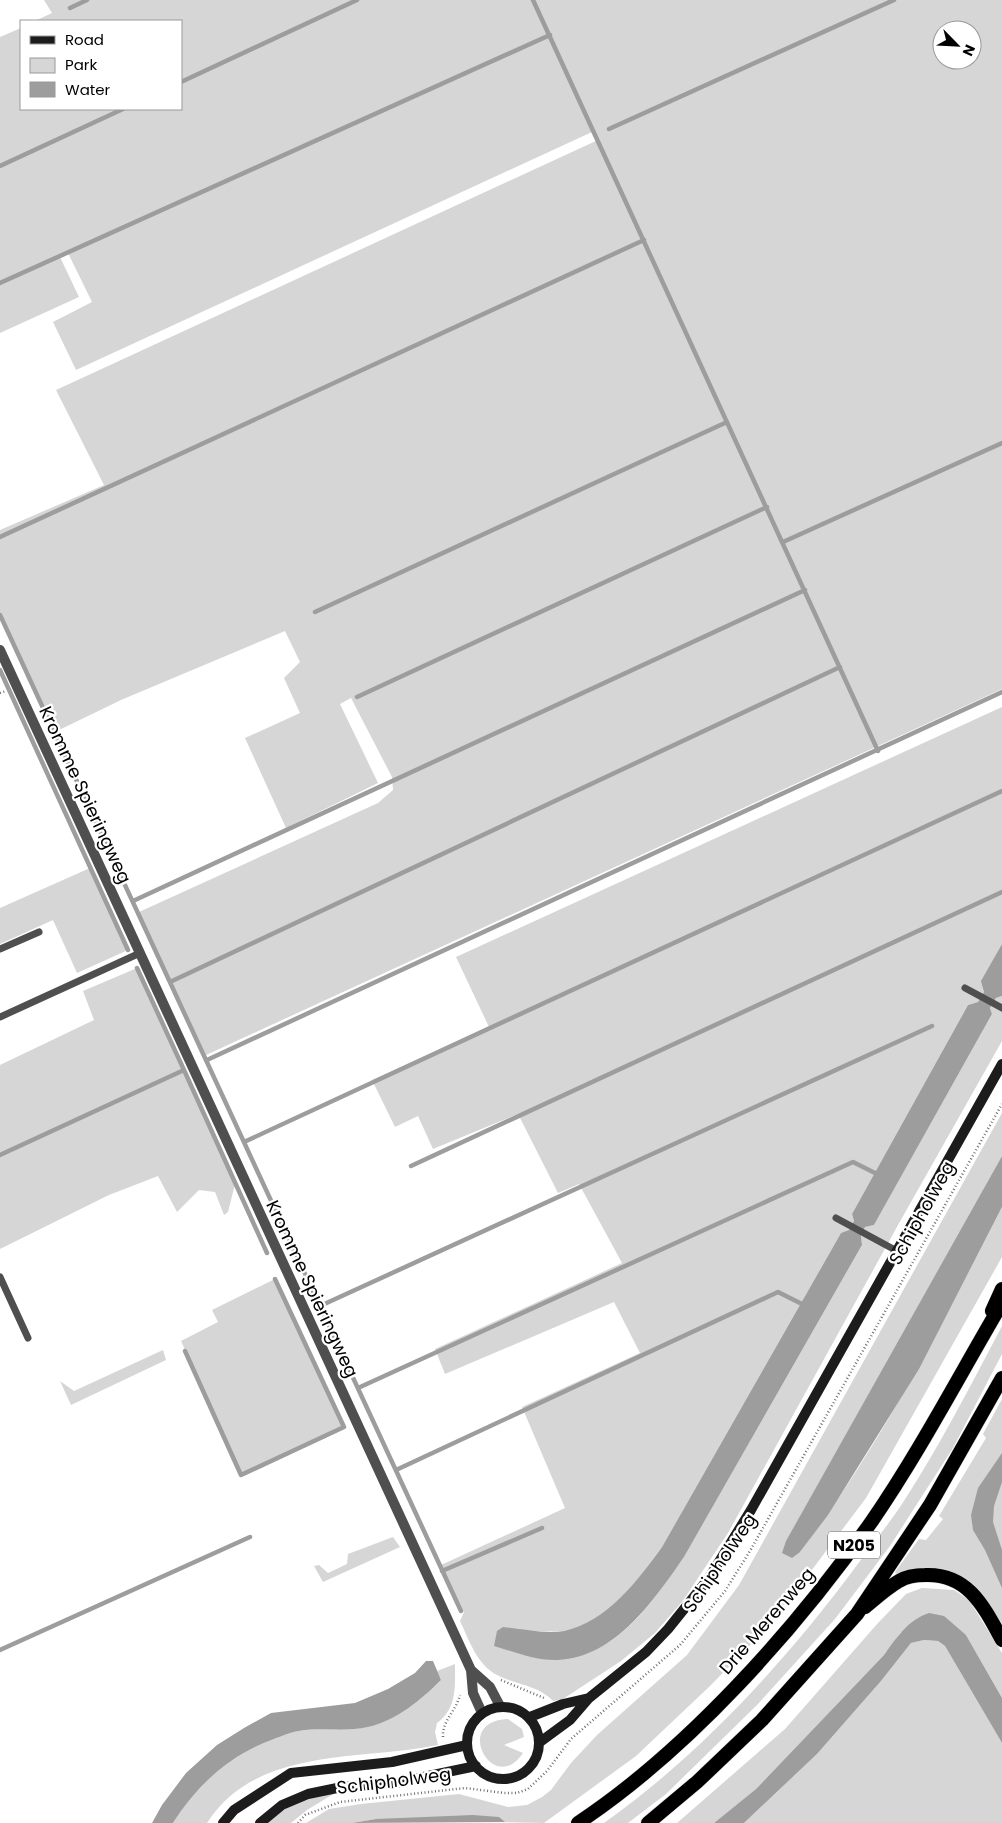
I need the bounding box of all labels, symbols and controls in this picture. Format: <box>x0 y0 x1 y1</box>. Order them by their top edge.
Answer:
legend <box>20 20 182 110</box>
north arrow <box>932 20 982 70</box>
text: Road <box>65 29 104 50</box>
text: N <box>958 41 980 59</box>
text: Park <box>65 54 97 75</box>
text: Water <box>65 79 111 100</box>
street label: Kromme Spieringweg <box>33 702 138 888</box>
street label: Schipholweg <box>883 1156 960 1269</box>
street label: Kromme Spieringweg <box>260 1196 365 1382</box>
street label: Schipholweg <box>677 1508 762 1617</box>
road number: N205 <box>828 1532 880 1558</box>
street label: Drie Merenweg <box>713 1562 820 1679</box>
street label: Schipholweg <box>335 1761 453 1800</box>

